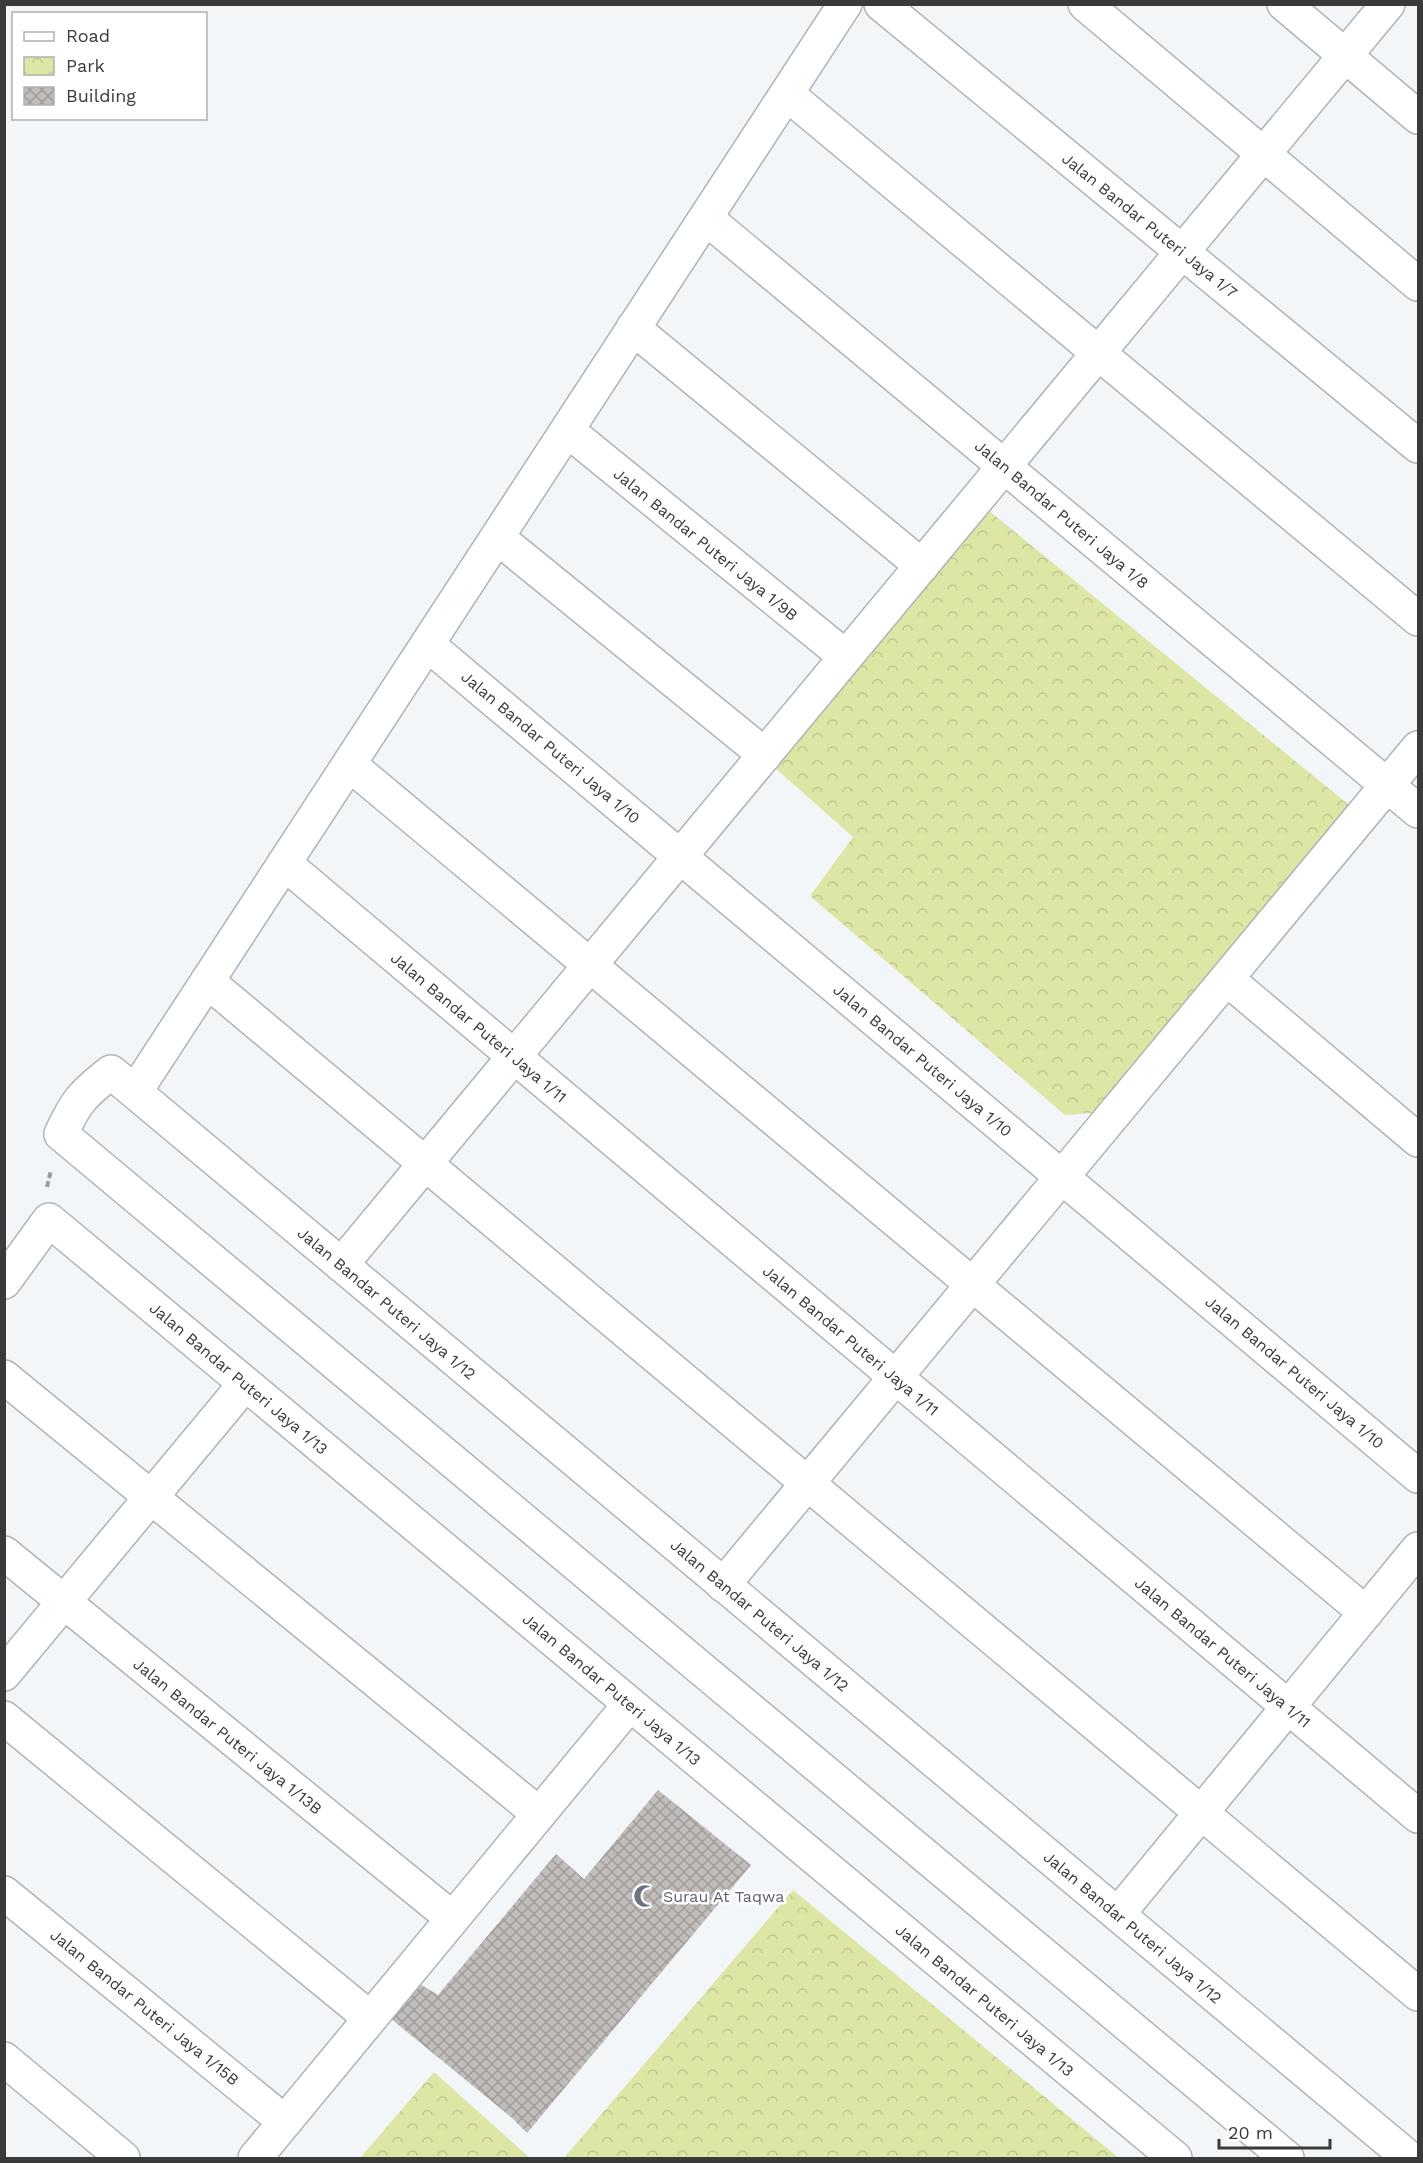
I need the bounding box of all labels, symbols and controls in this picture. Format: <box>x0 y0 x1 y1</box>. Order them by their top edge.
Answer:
legend <box>12 12 207 120</box>
text: Road <box>66 25 110 46</box>
text: Park <box>66 55 105 76</box>
text: Building <box>66 85 136 106</box>
street label: Jalan Bandar Puteri Jaya 1/7 <box>1058 149 1241 302</box>
street label: Jalan Bandar Puteri Jaya 1/8 <box>971 436 1152 593</box>
street label: Jalan Bandar Puteri Jaya 1/9B <box>610 464 802 625</box>
street label: Jalan Bandar Puteri Jaya 1/10 <box>457 667 644 828</box>
street label: Jalan Bandar Puteri Jaya 1/11 <box>387 948 570 1107</box>
street label: Jalan Bandar Puteri Jaya 1/10 <box>829 980 1016 1141</box>
street label: Jalan Bandar Puteri Jaya 1/12 <box>294 1223 480 1384</box>
street label: Jalan Bandar Puteri Jaya 1/11 <box>759 1261 942 1420</box>
street label: Jalan Bandar Puteri Jaya 1/10 <box>1201 1292 1388 1453</box>
street label: Jalan Bandar Puteri Jaya 1/13 <box>146 1298 332 1459</box>
street label: Jalan Bandar Puteri Jaya 1/12 <box>667 1535 853 1696</box>
street label: Jalan Bandar Puteri Jaya 1/11 <box>1131 1573 1314 1732</box>
street label: Jalan Bandar Puteri Jaya 1/13 <box>519 1609 705 1770</box>
street label: Jalan Bandar Puteri Jaya 1/13B <box>130 1654 326 1818</box>
street label: Jalan Bandar Puteri Jaya 1/12 <box>1040 1847 1226 2008</box>
mosque icon: Surau At Taqwa <box>632 1883 658 1909</box>
place label: Surau At Taqwa <box>663 1887 784 1906</box>
street label: Jalan Bandar Puteri Jaya 1/13 <box>892 1920 1078 2081</box>
street label: Jalan Bandar Puteri Jaya 1/15B <box>47 1925 243 2089</box>
scale bar <box>1219 2112 1330 2150</box>
text: 20 m <box>1228 2122 1273 2143</box>

